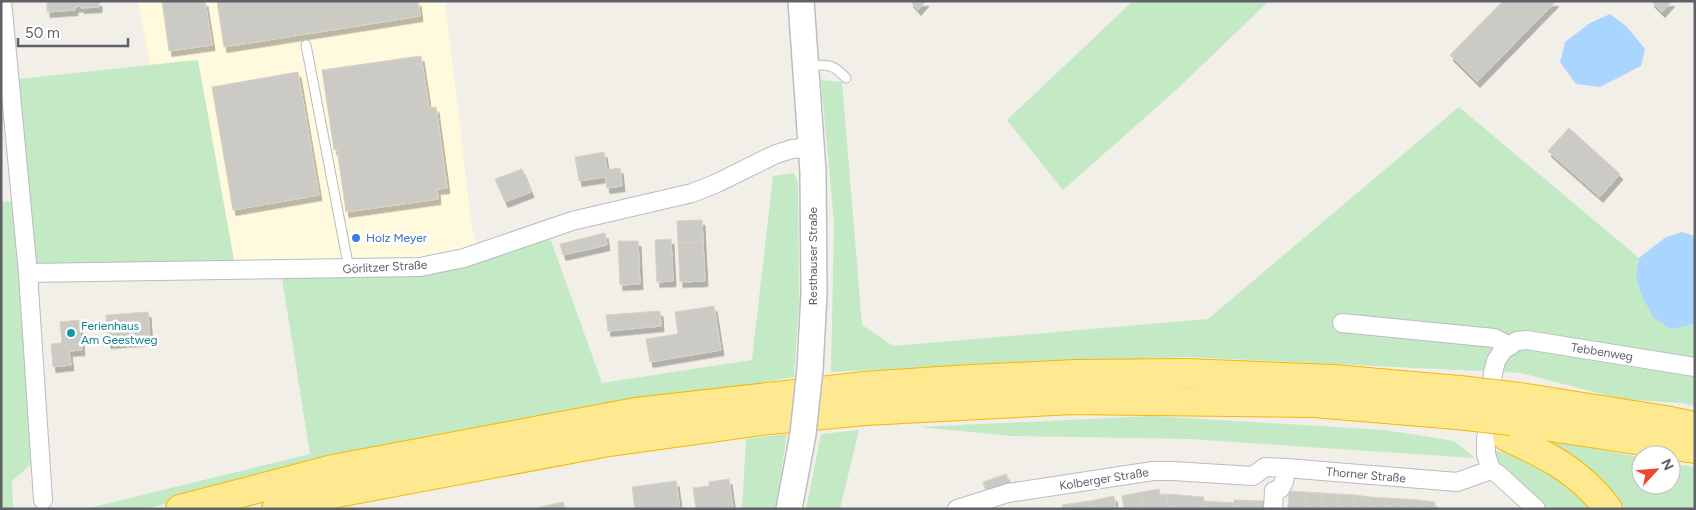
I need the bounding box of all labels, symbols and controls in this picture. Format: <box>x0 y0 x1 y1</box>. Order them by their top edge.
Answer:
scale bar <box>18 15 128 47</box>
text: 50 m <box>25 24 60 42</box>
street label: Resthauser Straße <box>806 206 820 305</box>
place label: Holz Meyer <box>366 231 427 245</box>
marker: Holz Meyer <box>350 232 362 244</box>
street label: Görlitzer Straße <box>342 258 428 276</box>
place label: Ferienhaus Am Geestweg <box>81 319 158 347</box>
marker: Ferienhaus Am Geestweg <box>65 327 77 339</box>
street label: Tebbenweg <box>1570 340 1634 364</box>
north arrow <box>1631 445 1681 495</box>
text: N <box>1657 456 1677 473</box>
street label: Kolberger Straße <box>1058 465 1150 493</box>
street label: Thorner Straße <box>1326 465 1407 485</box>

